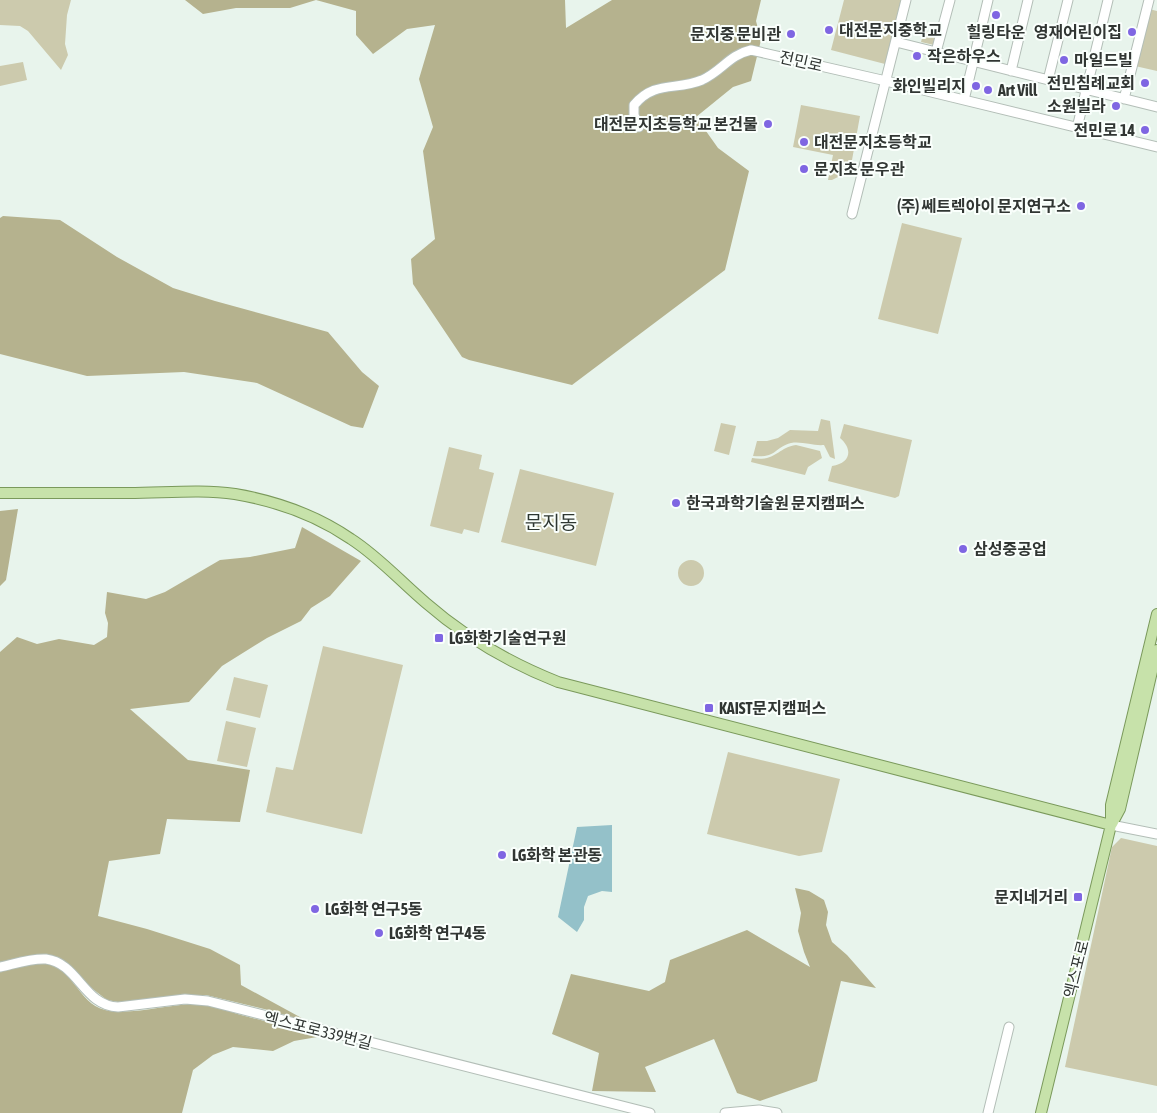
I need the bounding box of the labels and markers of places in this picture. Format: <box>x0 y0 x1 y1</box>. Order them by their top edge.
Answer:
marker: 힐링타운 <box>990 9 1002 21</box>
place label: 대전문지중학교 <box>839 21 942 39</box>
place label: 힐링타운 <box>967 23 1025 41</box>
place label: 영재어린이집 <box>1034 23 1122 41</box>
marker: 대전문지중학교 <box>823 24 835 36</box>
place label: 문지중 문비관 <box>690 25 781 43</box>
marker: 영재어린이집 <box>1126 26 1138 38</box>
marker: 문지중 문비관 <box>785 28 797 40</box>
place label: 작은하우스 <box>927 47 1001 65</box>
marker: 작은하우스 <box>911 50 923 62</box>
place label: 마일드빌 <box>1074 51 1133 69</box>
marker: 마일드빌 <box>1058 54 1070 66</box>
place label: 전민침례교회 <box>1047 74 1135 92</box>
place label: 화인빌리지 <box>892 77 966 95</box>
marker: 전민침례교회 <box>1139 77 1151 89</box>
marker: 화인빌리지 <box>970 80 982 92</box>
place label: Art Vill <box>997 81 1038 99</box>
marker: Art Vill <box>982 84 994 96</box>
place label: 소원빌라 <box>1047 97 1106 115</box>
marker: 소원빌라 <box>1110 100 1122 112</box>
place label: 대전문지초등학교 본건물 <box>594 115 758 133</box>
marker: 대전문지초등학교 본건물 <box>762 118 774 130</box>
place label: 전민로 14 <box>1074 121 1135 139</box>
marker: 전민로 14 <box>1139 124 1151 136</box>
place label: 대전문지초등학교 <box>814 133 932 151</box>
marker: 대전문지초등학교 <box>798 136 810 148</box>
place label: 문지초 문우관 <box>814 160 905 178</box>
marker: 문지초 문우관 <box>798 163 810 175</box>
place label: (주) 쎄트렉아이 문지연구소 <box>897 197 1071 215</box>
marker: (주) 쎄트렉아이 문지연구소 <box>1075 200 1087 212</box>
place label: 한국과학기술원 문지캠퍼스 <box>686 494 865 512</box>
marker: 한국과학기술원 문지캠퍼스 <box>670 497 682 509</box>
place label: 삼성중공업 <box>973 540 1047 558</box>
marker: 삼성중공업 <box>957 543 969 555</box>
place label: LG화학기술연구원 <box>449 629 566 647</box>
marker: LG화학기술연구원 <box>433 632 445 644</box>
place label: KAIST문지캠퍼스 <box>719 699 826 717</box>
marker: KAIST문지캠퍼스 <box>703 702 715 714</box>
place label: LG화학 본관동 <box>512 846 602 864</box>
marker: LG화학 본관동 <box>496 849 508 861</box>
place label: 문지네거리 <box>994 888 1068 906</box>
marker: 문지네거리 <box>1072 891 1084 903</box>
place label: LG화학 연구5동 <box>325 900 423 918</box>
marker: LG화학 연구5동 <box>309 903 321 915</box>
place label: LG화학 연구4동 <box>389 924 487 942</box>
marker: LG화학 연구4동 <box>373 927 385 939</box>

